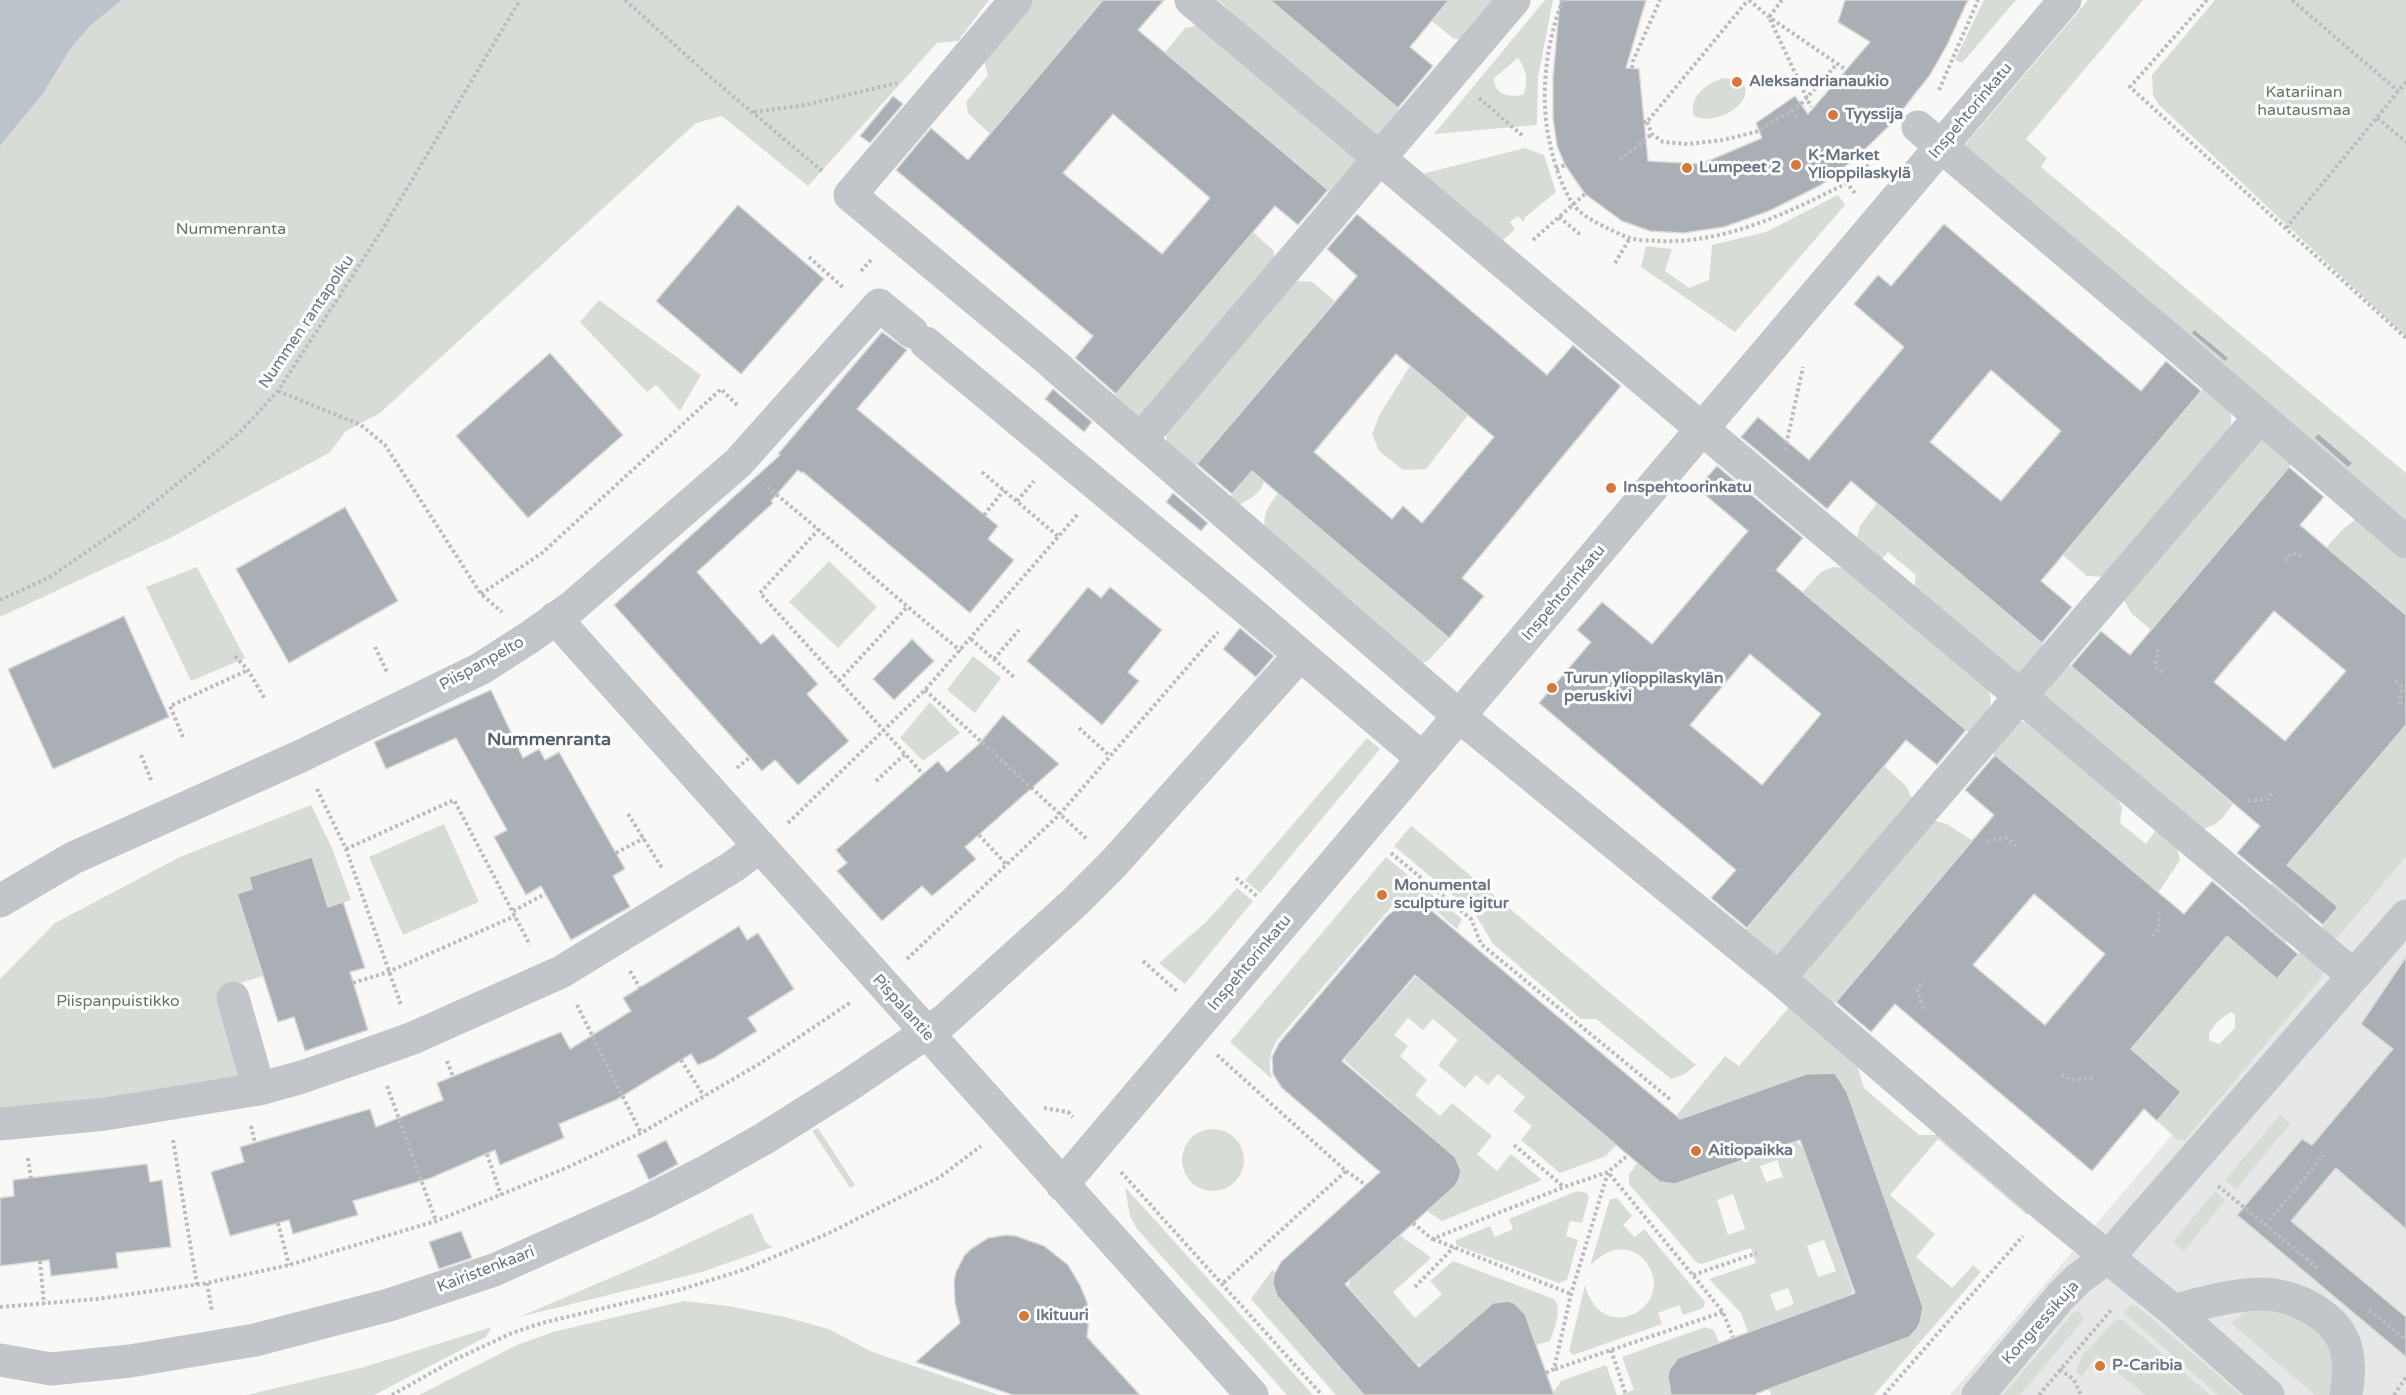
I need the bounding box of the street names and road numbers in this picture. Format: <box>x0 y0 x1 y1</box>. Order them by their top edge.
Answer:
street label: Inspehtorinkatu <box>1925 59 2017 163</box>
street label: Nummen rantapolku <box>255 252 359 392</box>
street label: Inspehtorinkatu <box>1518 541 1610 645</box>
street label: Piispanpelto <box>436 633 528 695</box>
street label: Inspehtorinkatu <box>1204 911 1296 1015</box>
street label: Pispalantie <box>868 971 938 1045</box>
street label: Kairistenkaari <box>435 1243 537 1297</box>
street label: Kongressikuja <box>1998 1277 2084 1369</box>

